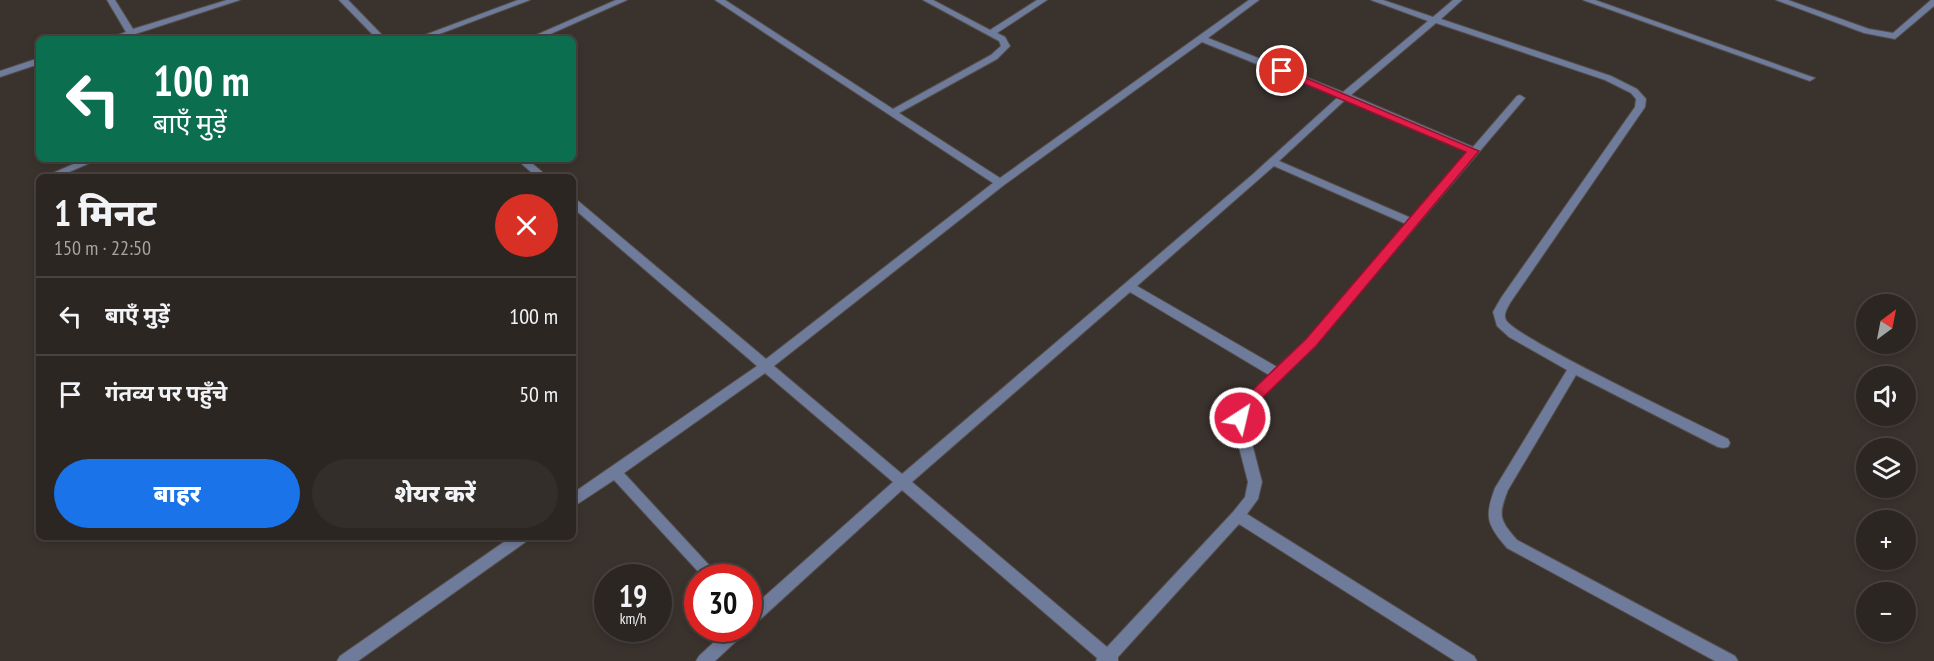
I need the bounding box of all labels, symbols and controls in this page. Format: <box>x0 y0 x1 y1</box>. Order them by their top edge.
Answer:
pin <box>1256 45 1307 96</box>
text: 100 m <box>153 53 250 108</box>
icon: arrive <box>1265 54 1298 87</box>
icon: left <box>54 60 132 138</box>
text: बाएँ मुड़ें <box>153 106 227 140</box>
text: 1 मिनट <box>54 189 156 236</box>
button: close <box>495 194 558 257</box>
text: 150 m · 22:50 <box>54 235 151 261</box>
north arrow <box>1856 294 1916 354</box>
map controls <box>1856 294 1916 642</box>
icon: left <box>54 300 87 333</box>
text: बाएँ मुड़ें <box>105 301 170 329</box>
text: 100 m <box>509 302 558 330</box>
button: sound <box>1856 366 1916 426</box>
icon: arrive <box>54 378 87 411</box>
text: गंतव्य पर पहुँचे <box>105 379 227 407</box>
text: 50 m <box>519 380 558 408</box>
position arrow <box>1208 386 1272 450</box>
button: layers <box>1856 438 1916 498</box>
button: बाहर <box>54 459 300 528</box>
button: शेयर करें <box>312 459 558 528</box>
button: + <box>1856 510 1916 570</box>
speed limit sign: 30 <box>684 564 762 642</box>
text: 19 <box>619 576 647 615</box>
button: − <box>1856 582 1916 642</box>
text: km/h <box>620 609 646 628</box>

